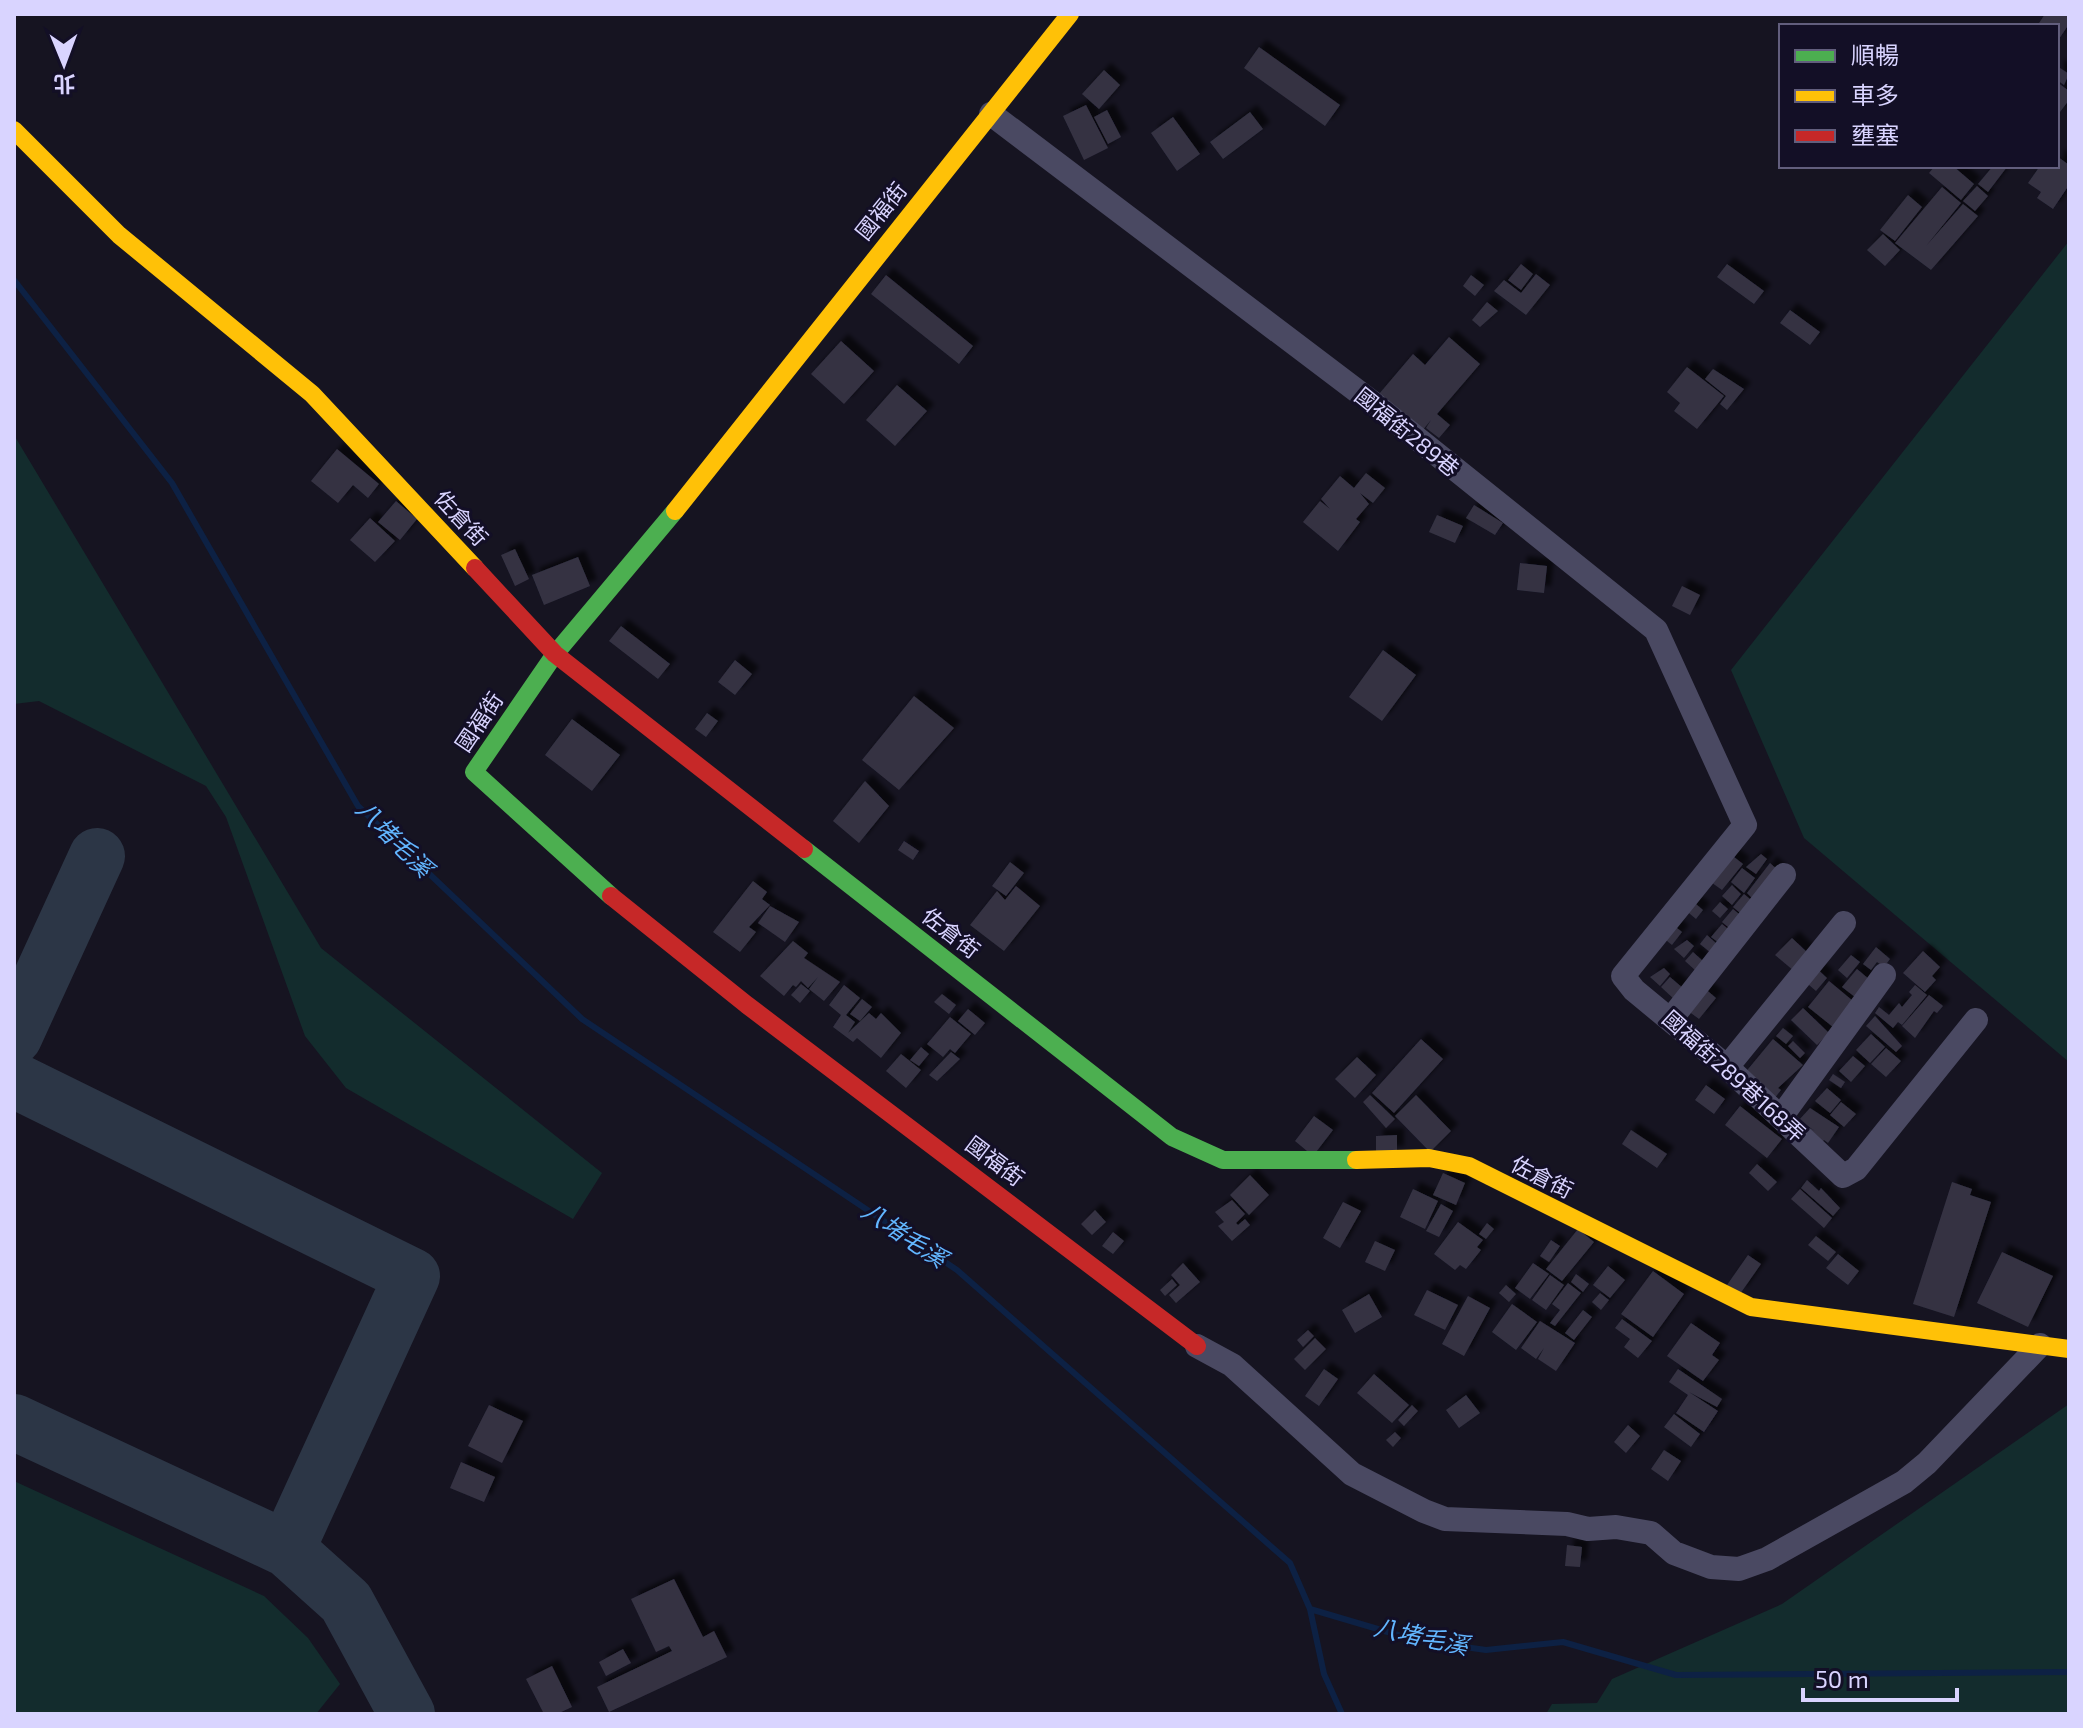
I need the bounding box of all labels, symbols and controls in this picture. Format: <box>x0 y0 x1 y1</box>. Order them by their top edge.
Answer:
north arrow <box>24 24 104 104</box>
legend <box>1779 24 2059 168</box>
text: 順暢 <box>1851 40 1899 69</box>
text: 北 <box>53 72 76 98</box>
text: 車多 <box>1851 80 1899 109</box>
text: 壅塞 <box>1851 120 1899 149</box>
street label: 國福街 <box>849 177 911 244</box>
street label: 國福街289巷 <box>1350 381 1465 481</box>
street label: 佐倉街 <box>430 484 494 550</box>
street label: 國福街 <box>449 687 507 756</box>
water label: 八堵毛溪 <box>351 794 441 884</box>
street label: 佐倉街 <box>918 902 986 963</box>
street label: 國福街289巷168弄 <box>1658 1004 1811 1146</box>
street label: 國福街 <box>961 1130 1030 1190</box>
street label: 佐倉街 <box>1507 1150 1578 1203</box>
water label: 八堵毛溪 <box>857 1195 955 1274</box>
water label: 八堵毛溪 <box>1371 1611 1474 1660</box>
scale bar <box>1803 1652 1957 1702</box>
text: 50 m <box>1815 1664 1869 1693</box>

